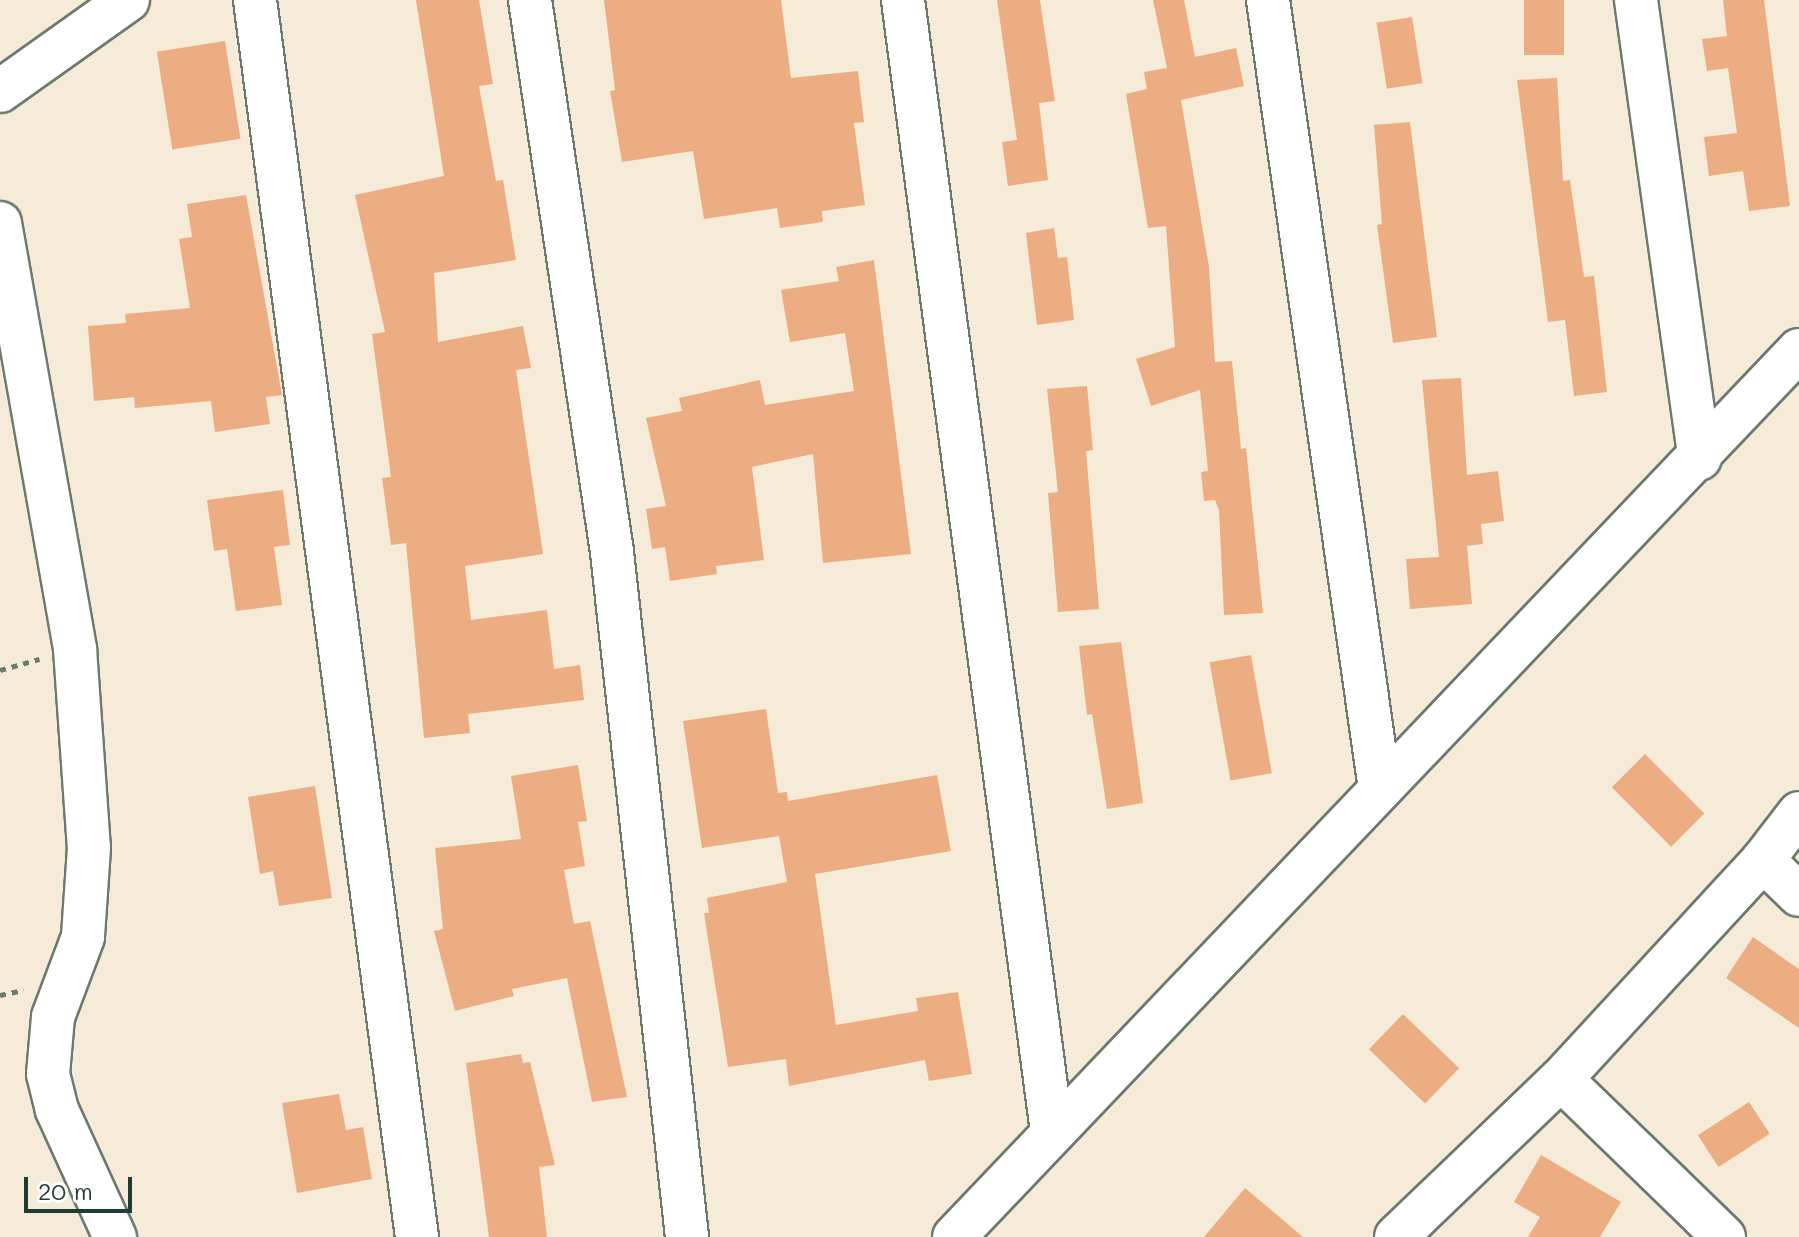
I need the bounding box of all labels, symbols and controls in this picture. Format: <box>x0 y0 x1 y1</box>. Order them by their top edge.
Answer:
scale bar <box>28 1161 136 1211</box>
text: 20 m <box>38 1175 93 1206</box>

